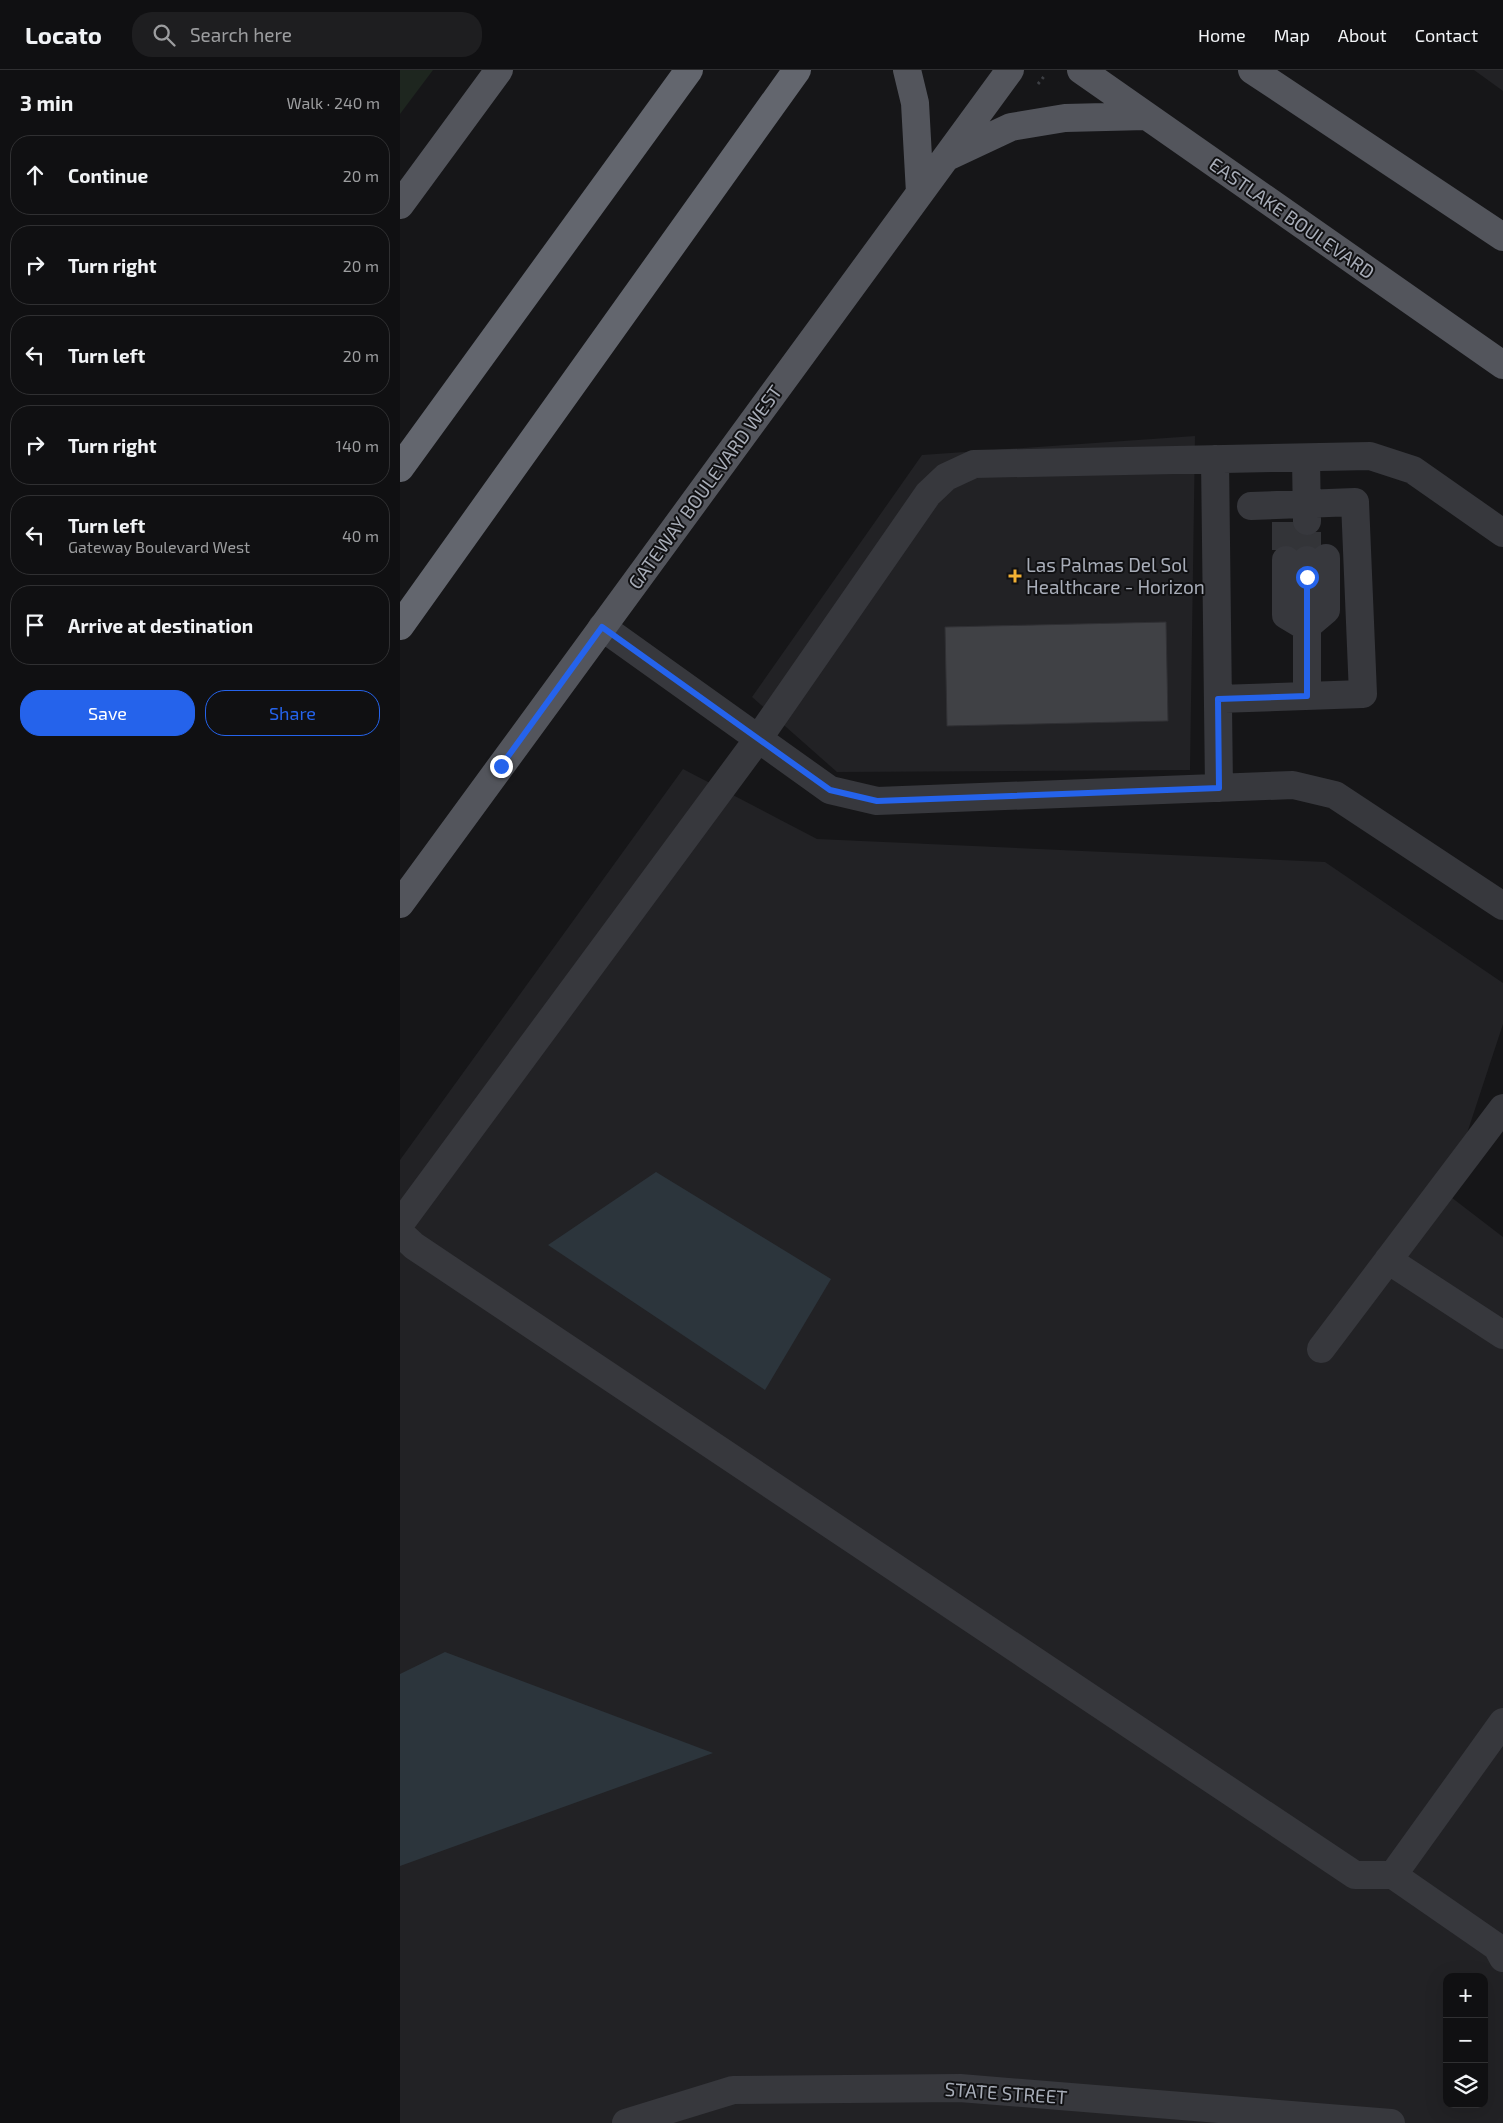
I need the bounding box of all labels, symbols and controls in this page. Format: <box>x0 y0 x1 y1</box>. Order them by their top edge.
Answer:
search box <box>132 12 482 57</box>
text: Locato <box>25 20 102 49</box>
icon: search <box>150 21 178 49</box>
text: Search here <box>190 23 292 46</box>
text: Home <box>1198 24 1246 46</box>
text: Map <box>1274 24 1310 46</box>
text: About <box>1338 24 1387 46</box>
text: Contact <box>1415 24 1478 46</box>
text: 3 min <box>20 90 73 115</box>
text: Walk · 240 m <box>287 93 380 112</box>
street label: EASTLAKE BOULEVARD <box>1205 152 1379 283</box>
icon: ahead <box>21 161 49 189</box>
text: Continue <box>68 164 148 187</box>
text: 20 m <box>343 166 379 185</box>
icon: right <box>21 251 49 279</box>
text: Turn right <box>68 254 156 277</box>
text: 20 m <box>343 256 379 275</box>
icon: left <box>21 341 49 369</box>
text: Turn left <box>68 344 145 367</box>
text: 20 m <box>343 346 379 365</box>
street label: GATEWAY BOULEVARD WEST <box>623 380 786 593</box>
icon: right <box>21 431 49 459</box>
text: Turn right <box>68 434 156 457</box>
text: 140 m <box>336 436 379 455</box>
text: Turn left <box>68 514 145 537</box>
icon: left <box>21 521 49 549</box>
text: 40 m <box>342 526 379 545</box>
text: Gateway Boulevard West <box>68 537 250 556</box>
place label: Las Palmas Del Sol Healthcare - Horizon <box>1026 553 1205 598</box>
route start <box>1296 566 1319 589</box>
marker: Las Palmas Del Sol Healthcare - Horizon <box>1008 569 1022 583</box>
icon: arrive <box>21 611 49 639</box>
text: Arrive at destination <box>68 614 253 637</box>
button: Save <box>20 690 195 736</box>
button: Share <box>205 690 380 736</box>
route end <box>490 755 513 778</box>
map controls <box>1443 1973 1488 2108</box>
button: + <box>1443 1973 1488 2018</box>
button: − <box>1443 2018 1488 2063</box>
button: layers <box>1443 2063 1488 2108</box>
street label: STATE STREET <box>944 2077 1068 2108</box>

